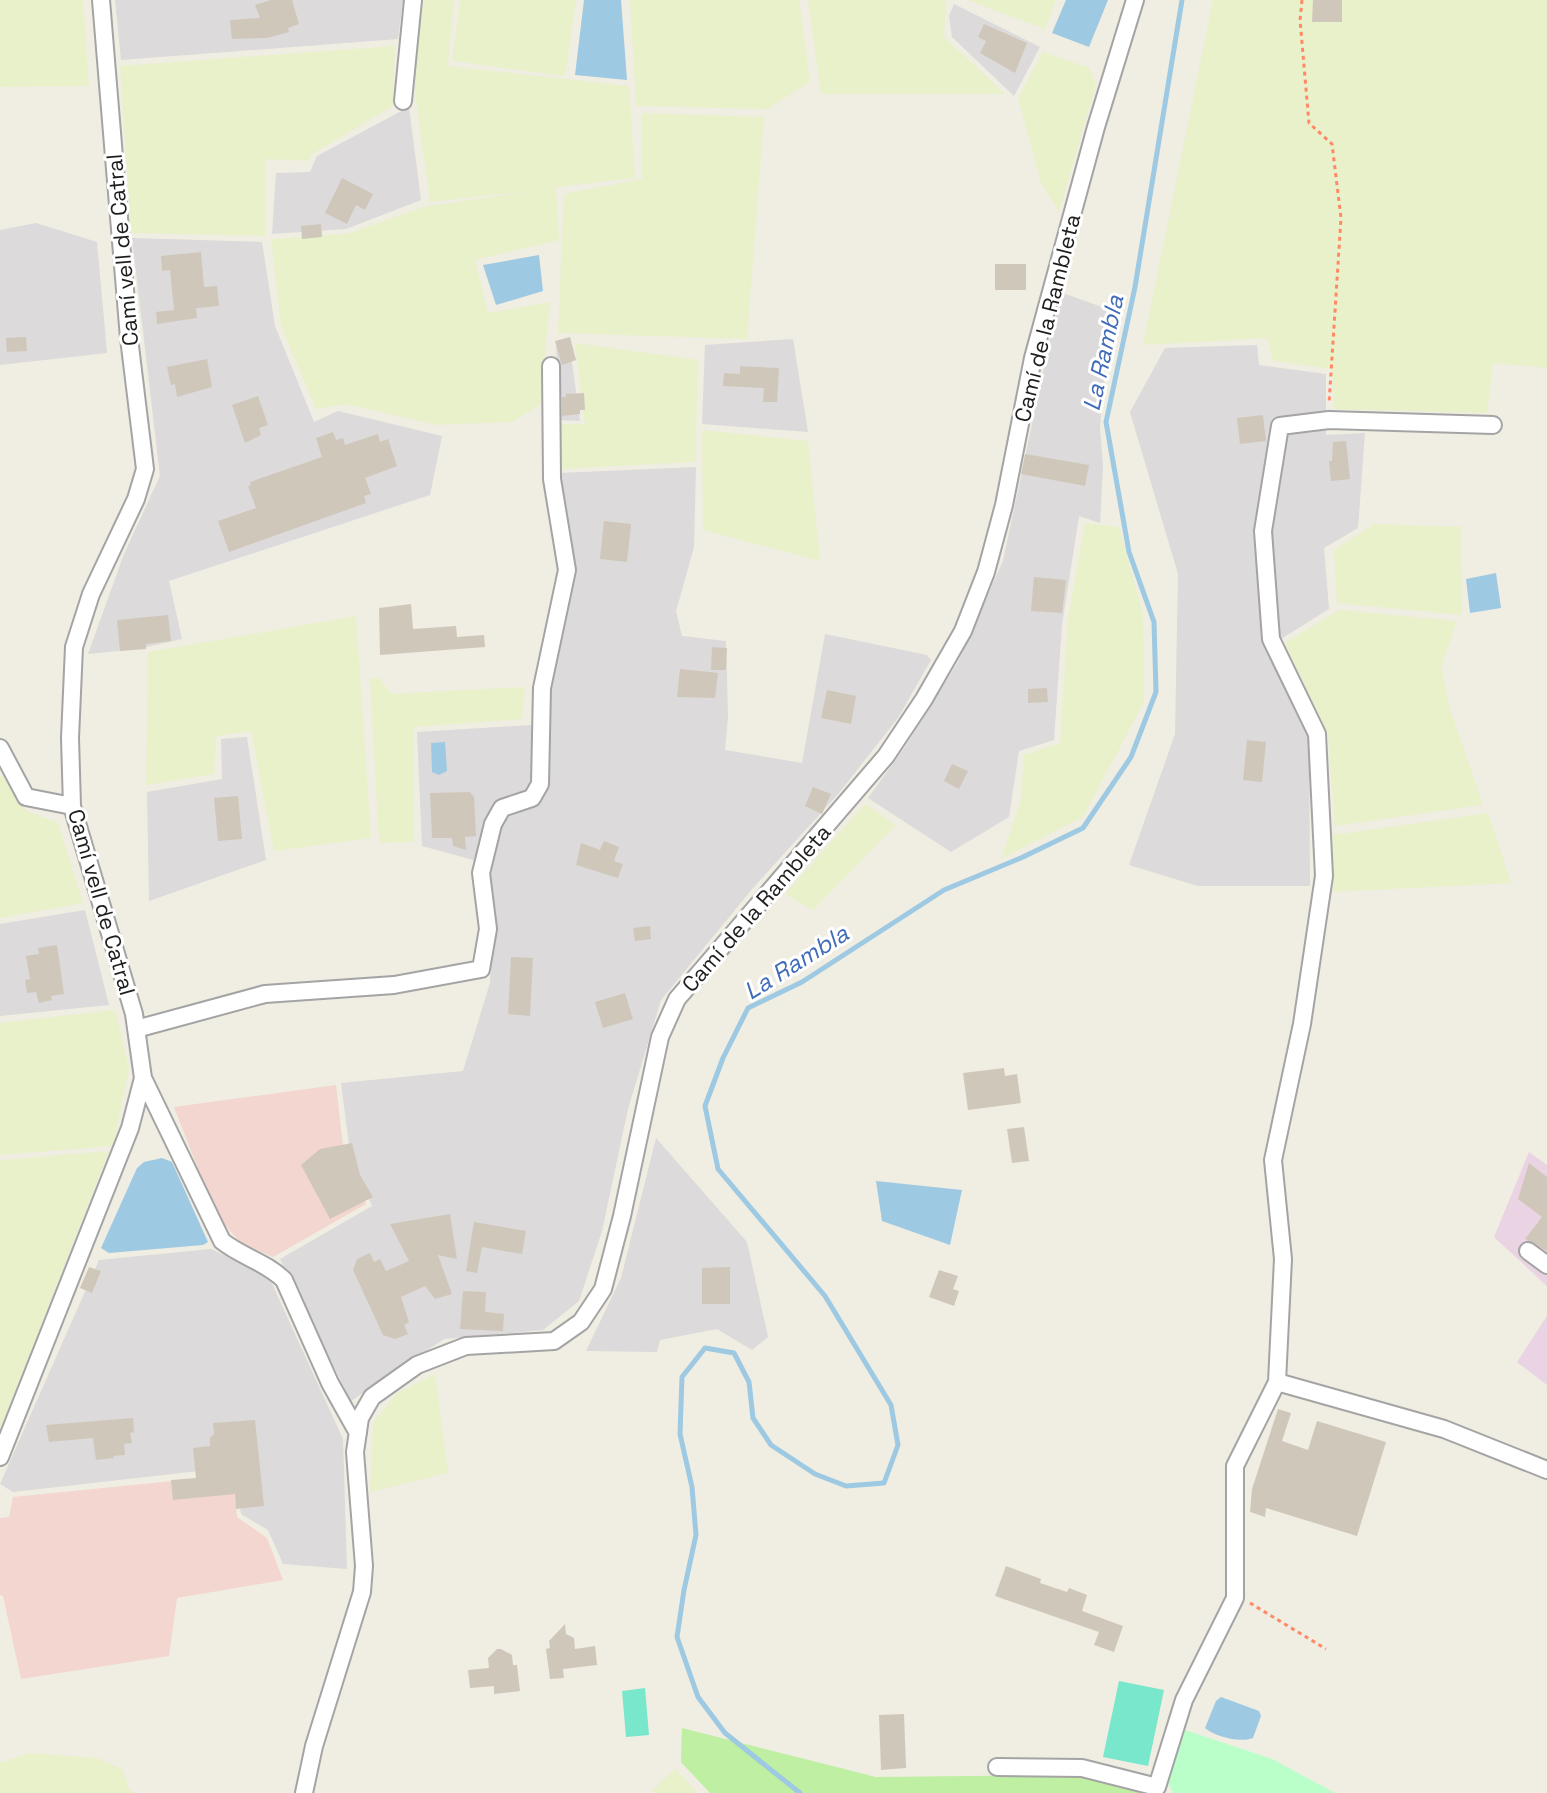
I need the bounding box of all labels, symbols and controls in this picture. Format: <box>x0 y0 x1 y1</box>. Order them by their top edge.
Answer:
street label: Camí vell de Catral <box>100 153 144 347</box>
street label: Camí de la Rambleta <box>1008 211 1087 425</box>
water label: La Rambla <box>1076 292 1130 414</box>
street label: Camí vell de Catral <box>62 806 142 998</box>
street label: Camí de la Rambleta <box>675 818 837 998</box>
water label: La Rambla <box>738 918 854 1006</box>

